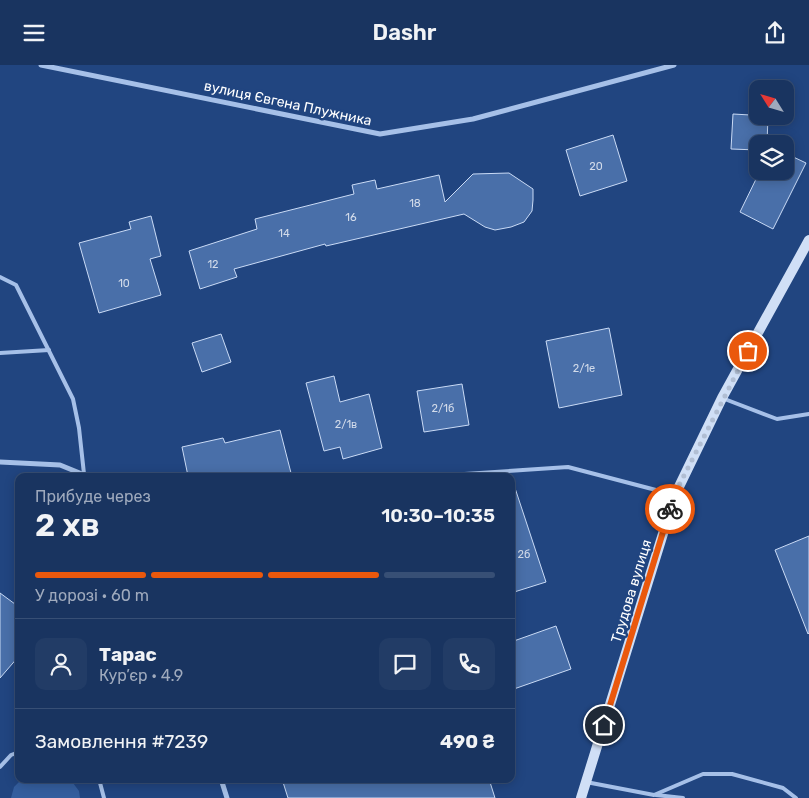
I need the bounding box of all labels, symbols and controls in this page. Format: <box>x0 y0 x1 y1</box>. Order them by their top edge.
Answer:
icon: menu <box>20 19 48 47</box>
text: Dashr <box>373 19 436 46</box>
icon: share <box>761 19 789 47</box>
street label: вулиця Євгена Плужника <box>203 77 373 130</box>
north arrow <box>749 80 794 125</box>
map controls <box>749 80 794 180</box>
button: layers <box>749 135 794 180</box>
house number: 20 <box>589 160 603 173</box>
house number: 18 <box>409 197 421 210</box>
house number: 16 <box>345 211 357 224</box>
house number: 14 <box>278 227 290 240</box>
house number: 12 <box>207 258 219 271</box>
house number: 10 <box>118 277 130 290</box>
pin <box>727 330 769 372</box>
icon: bag <box>734 337 762 365</box>
house number: 2/1е <box>573 362 595 375</box>
house number: 2/1б <box>432 402 454 415</box>
house number: 2/1в <box>335 418 357 431</box>
courier <box>645 484 695 534</box>
text: Прибуде через <box>35 487 151 506</box>
icon: bike <box>656 495 684 523</box>
text: 10:30–10:35 <box>381 504 495 527</box>
text: 2 хв <box>35 506 100 544</box>
street label: Трудова вулиця <box>608 537 655 645</box>
house number: 2б <box>518 548 530 561</box>
text: У дорозі · 60 m <box>35 586 149 605</box>
button: person <box>35 638 87 690</box>
button: chat <box>379 638 431 690</box>
button: phone <box>443 638 495 690</box>
text: Тарас <box>99 643 157 666</box>
text: Кур’єр · 4.9 <box>99 666 183 685</box>
pin <box>583 704 625 746</box>
icon: home <box>590 711 618 739</box>
text: Замовлення #7239 <box>35 730 208 753</box>
text: 490 ₴ <box>440 730 495 753</box>

